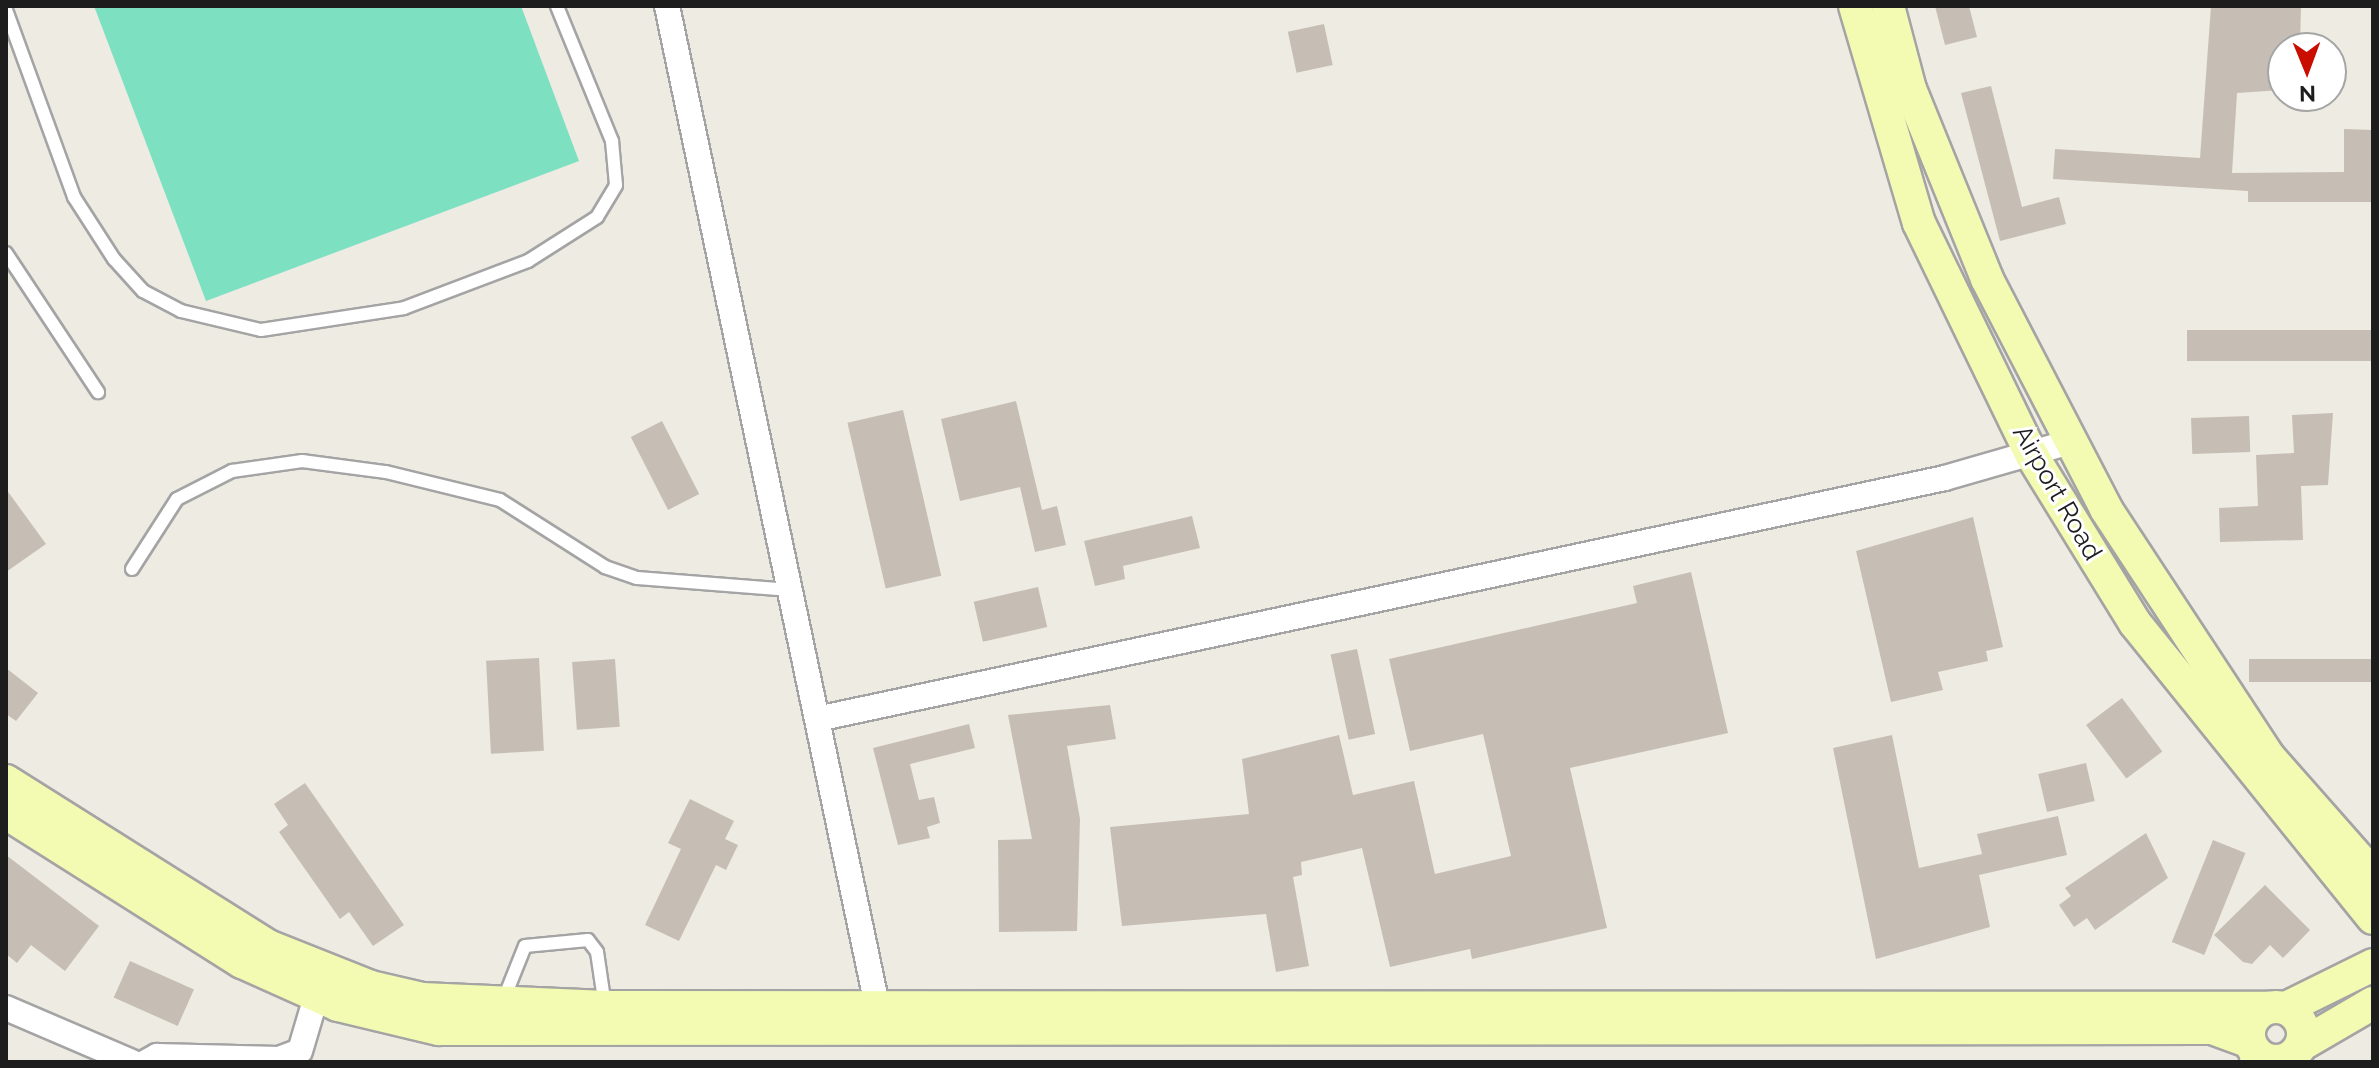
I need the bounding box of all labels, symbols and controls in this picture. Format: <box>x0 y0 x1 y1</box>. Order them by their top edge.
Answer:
north arrow <box>2267 32 2347 112</box>
text: N <box>2299 81 2316 107</box>
street label: Airport Road <box>2006 420 2108 566</box>

